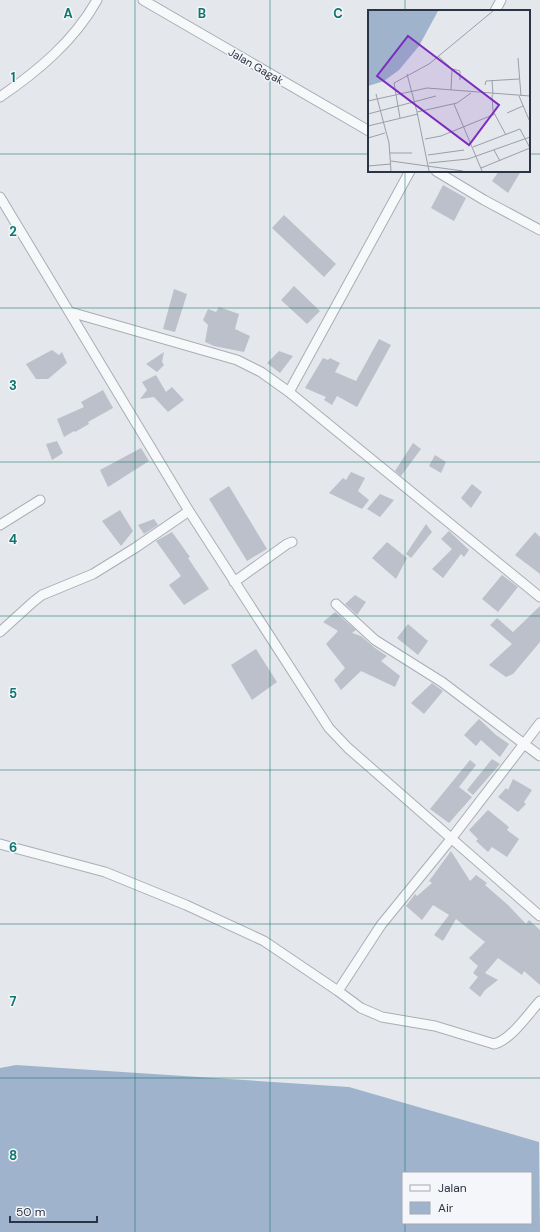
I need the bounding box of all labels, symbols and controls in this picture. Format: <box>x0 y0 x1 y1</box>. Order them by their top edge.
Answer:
text: A <box>63 5 73 22</box>
text: B <box>198 5 206 22</box>
text: C <box>333 5 343 22</box>
inset map <box>368 10 530 172</box>
street label: Jalan Gagak <box>226 45 286 88</box>
text: 1 <box>11 69 15 86</box>
text: 2 <box>9 223 17 240</box>
text: 3 <box>9 377 17 394</box>
text: 4 <box>9 531 17 548</box>
text: 5 <box>9 685 17 702</box>
text: 6 <box>9 839 17 856</box>
text: 7 <box>10 993 17 1010</box>
text: 8 <box>9 1147 17 1164</box>
legend <box>402 1172 532 1224</box>
text: Jalan <box>438 1180 467 1196</box>
scale bar <box>10 1198 97 1224</box>
text: Air <box>438 1200 454 1216</box>
text: 50 m <box>16 1204 45 1220</box>

